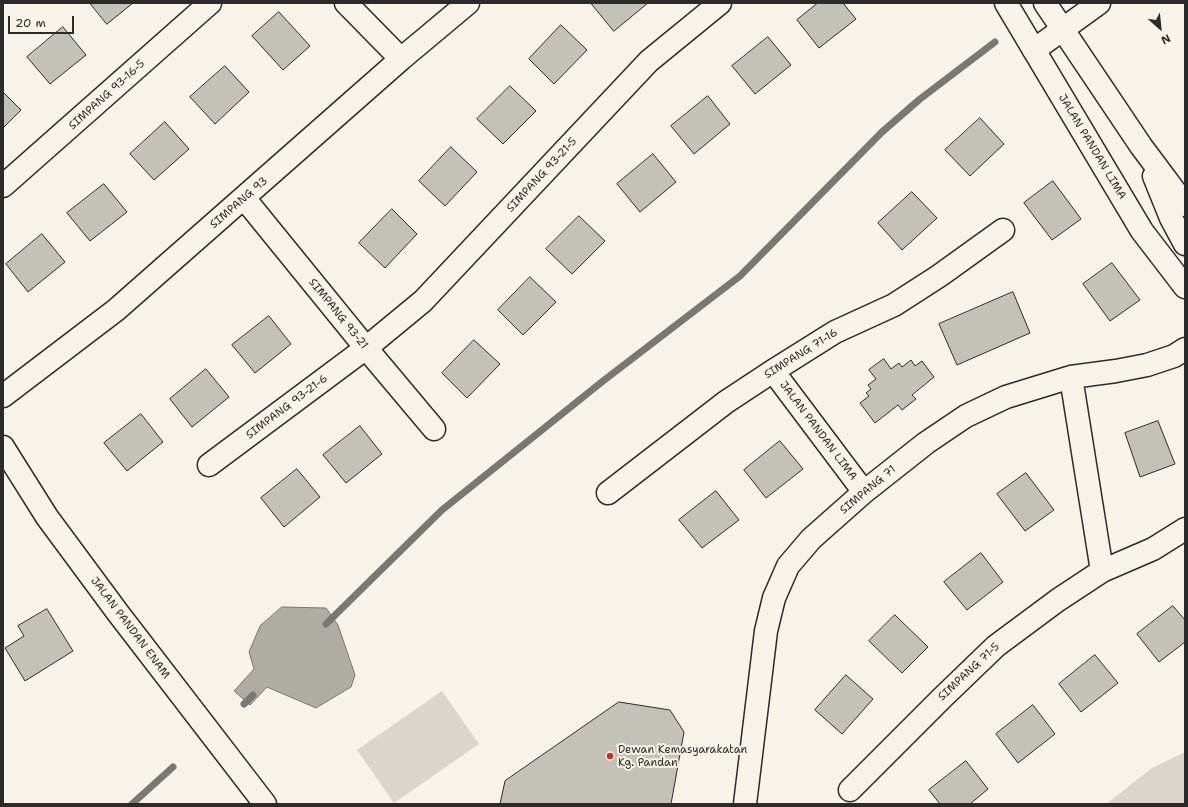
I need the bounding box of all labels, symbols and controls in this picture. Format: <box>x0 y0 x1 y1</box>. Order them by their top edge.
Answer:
scale bar <box>10 8 76 34</box>
north arrow <box>1140 8 1180 48</box>
text: 20 m <box>15 15 46 31</box>
text: N <box>1158 30 1173 48</box>
street label: SIMPANG 93-16-5 <box>66 57 148 133</box>
street label: JALAN PANDAN LIMA <box>1055 92 1129 202</box>
street label: SIMPANG 93-21-5 <box>504 135 580 215</box>
street label: SIMPANG 93 <box>208 174 270 232</box>
street label: SIMPANG 93-21 <box>306 276 370 352</box>
street label: SIMPANG 71-16 <box>762 326 840 382</box>
street label: SIMPANG 93-21-6 <box>244 372 330 442</box>
street label: JALAN PANDAN LIMA <box>776 379 860 483</box>
street label: SIMPANG 71 <box>837 463 899 517</box>
street label: JALAN PANDAN ENAM <box>88 575 172 681</box>
street label: SIMPANG 71-5 <box>936 640 1002 704</box>
place label: Dewan Kemasyarakatan Kg. Pandan <box>618 743 747 769</box>
marker: Dewan Kemasyarakatan Kg. Pandan <box>605 751 615 761</box>

